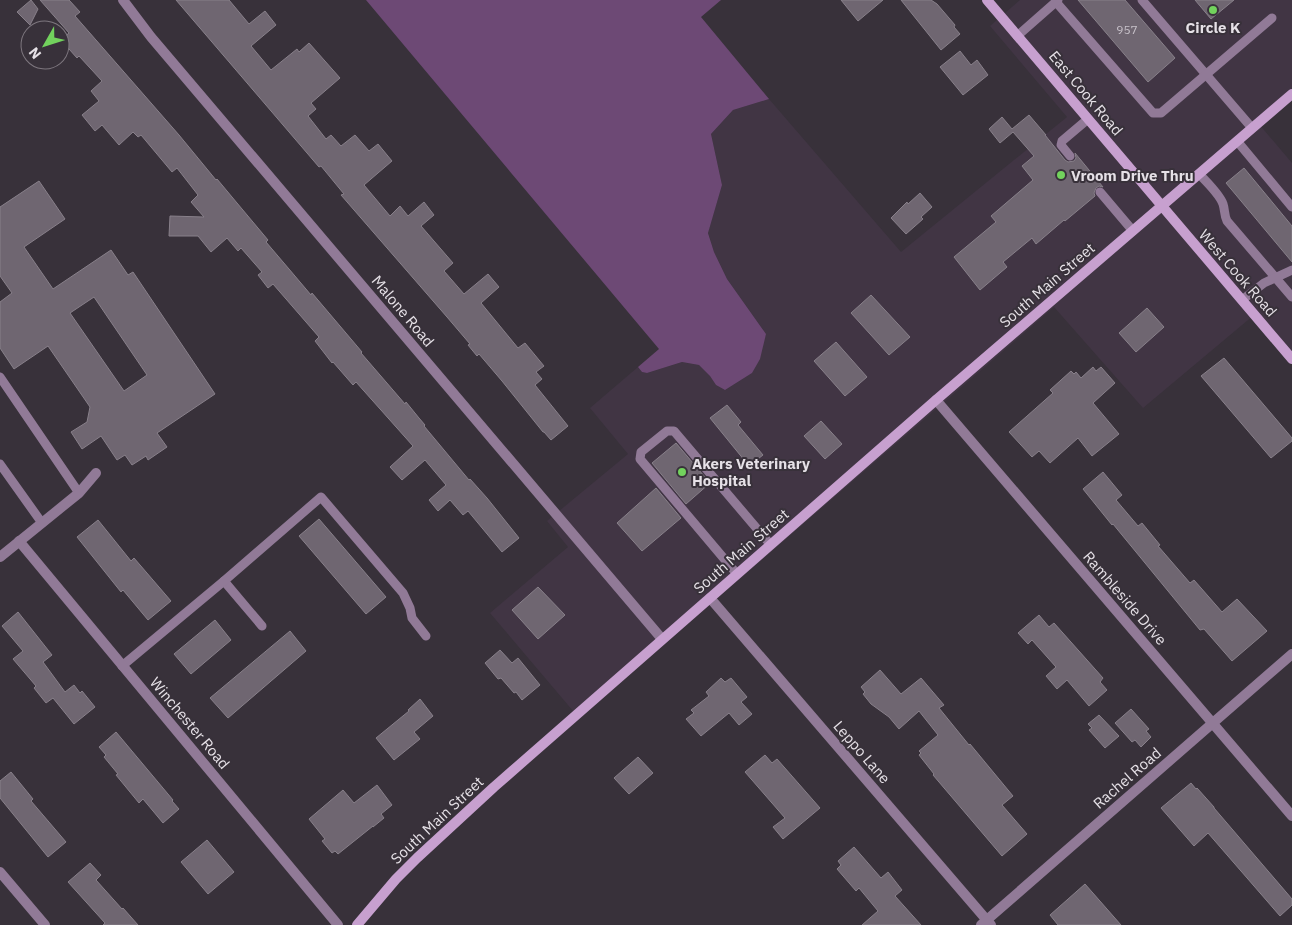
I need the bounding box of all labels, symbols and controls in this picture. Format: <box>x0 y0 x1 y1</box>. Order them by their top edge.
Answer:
marker: Circle K <box>1207 4 1219 16</box>
place label: Circle K <box>1186 18 1241 37</box>
north arrow <box>20 20 70 70</box>
house number: 957 <box>1116 22 1138 37</box>
text: N <box>25 44 45 63</box>
street label: East Cook Road <box>1045 47 1127 139</box>
place label: Vroom Drive Thru <box>1071 166 1194 185</box>
marker: Vroom Drive Thru <box>1055 169 1067 181</box>
street label: West Cook Road <box>1195 225 1281 321</box>
street label: South Main Street <box>995 238 1099 332</box>
street label: Malone Road <box>368 271 438 351</box>
place label: Akers Veterinary Hospital <box>692 454 810 490</box>
marker: Akers Veterinary Hospital <box>676 466 688 478</box>
street label: South Main Street <box>689 504 793 598</box>
street label: Rambleside Drive <box>1079 547 1171 649</box>
street label: Winchester Road <box>146 673 234 773</box>
street label: Leppo Lane <box>830 717 894 787</box>
street label: Rachel Road <box>1089 743 1165 813</box>
street label: South Main Street <box>387 772 487 868</box>

